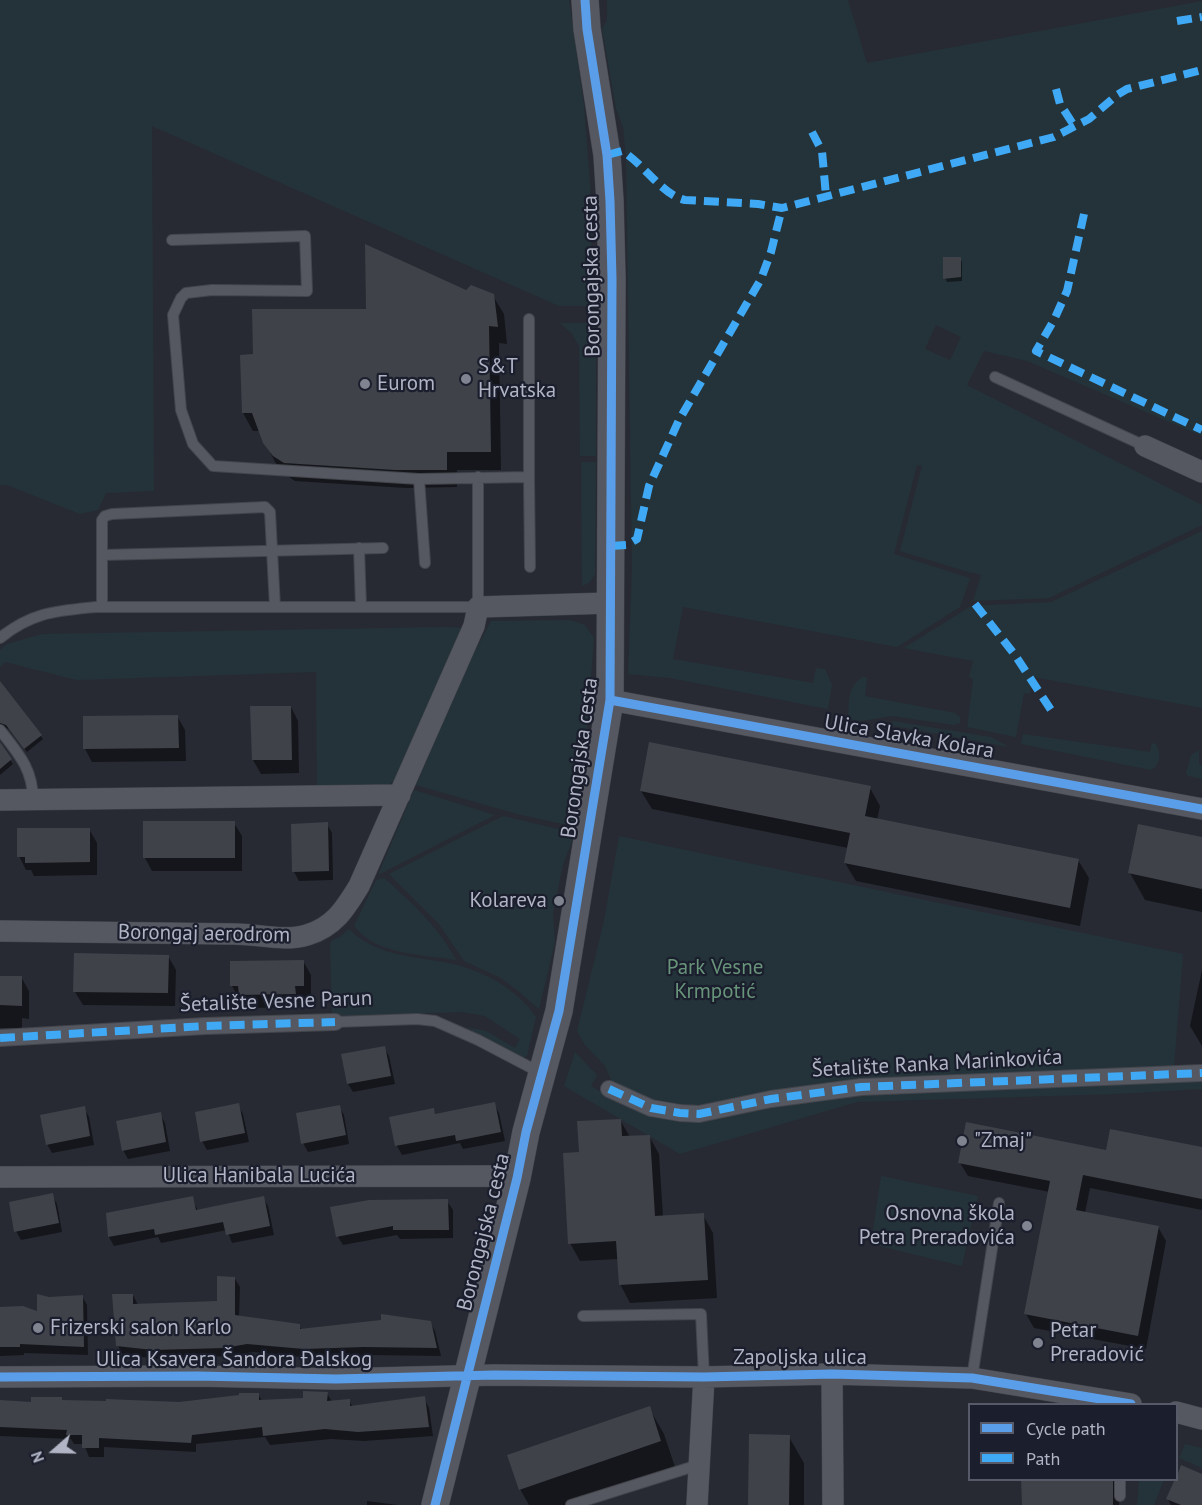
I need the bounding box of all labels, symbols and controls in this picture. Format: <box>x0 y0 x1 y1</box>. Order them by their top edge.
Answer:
street label: Borongajska cesta <box>578 195 606 357</box>
place label: S&T Hrvatska <box>478 354 556 404</box>
place label: Eurom <box>377 371 435 397</box>
marker: S&T Hrvatska <box>459 372 473 386</box>
marker: Eurom <box>358 377 372 391</box>
street label: Borongajska cesta <box>556 676 604 840</box>
street label: Ulica Slavka Kolara <box>822 710 996 764</box>
place label: Kolareva <box>470 888 547 914</box>
marker: Kolareva <box>552 894 566 908</box>
street label: Borongaj aerodrom <box>118 920 290 948</box>
park label: Park Vesne Krmpotić <box>667 955 763 1005</box>
street label: Šetalište Vesne Parun <box>179 986 373 1018</box>
street label: Šetalište Ranka Marinkovića <box>811 1045 1063 1083</box>
place label: "Zmaj" <box>974 1128 1032 1154</box>
marker: "Zmaj" <box>955 1134 969 1148</box>
street label: Borongajska cesta <box>452 1151 516 1313</box>
street label: Ulica Hanibala Lucića <box>162 1163 356 1189</box>
place label: Osnovna škola Petra Preradovića <box>859 1201 1015 1251</box>
marker: Osnovna škola Petra Preradovića <box>1020 1219 1034 1233</box>
place label: Frizerski salon Karlo <box>50 1315 232 1341</box>
place label: Petar Preradović <box>1050 1318 1144 1368</box>
marker: Frizerski salon Karlo <box>31 1321 45 1335</box>
marker: Petar Preradović <box>1031 1336 1045 1350</box>
street label: Zapoljska ulica <box>733 1345 867 1371</box>
street label: Ulica Ksavera Šandora Đalskog <box>96 1347 372 1373</box>
legend <box>968 1403 1178 1481</box>
text: Cycle path <box>1026 1417 1106 1440</box>
north arrow <box>24 1421 84 1481</box>
text: Path <box>1026 1447 1060 1470</box>
text: N <box>26 1449 48 1466</box>

